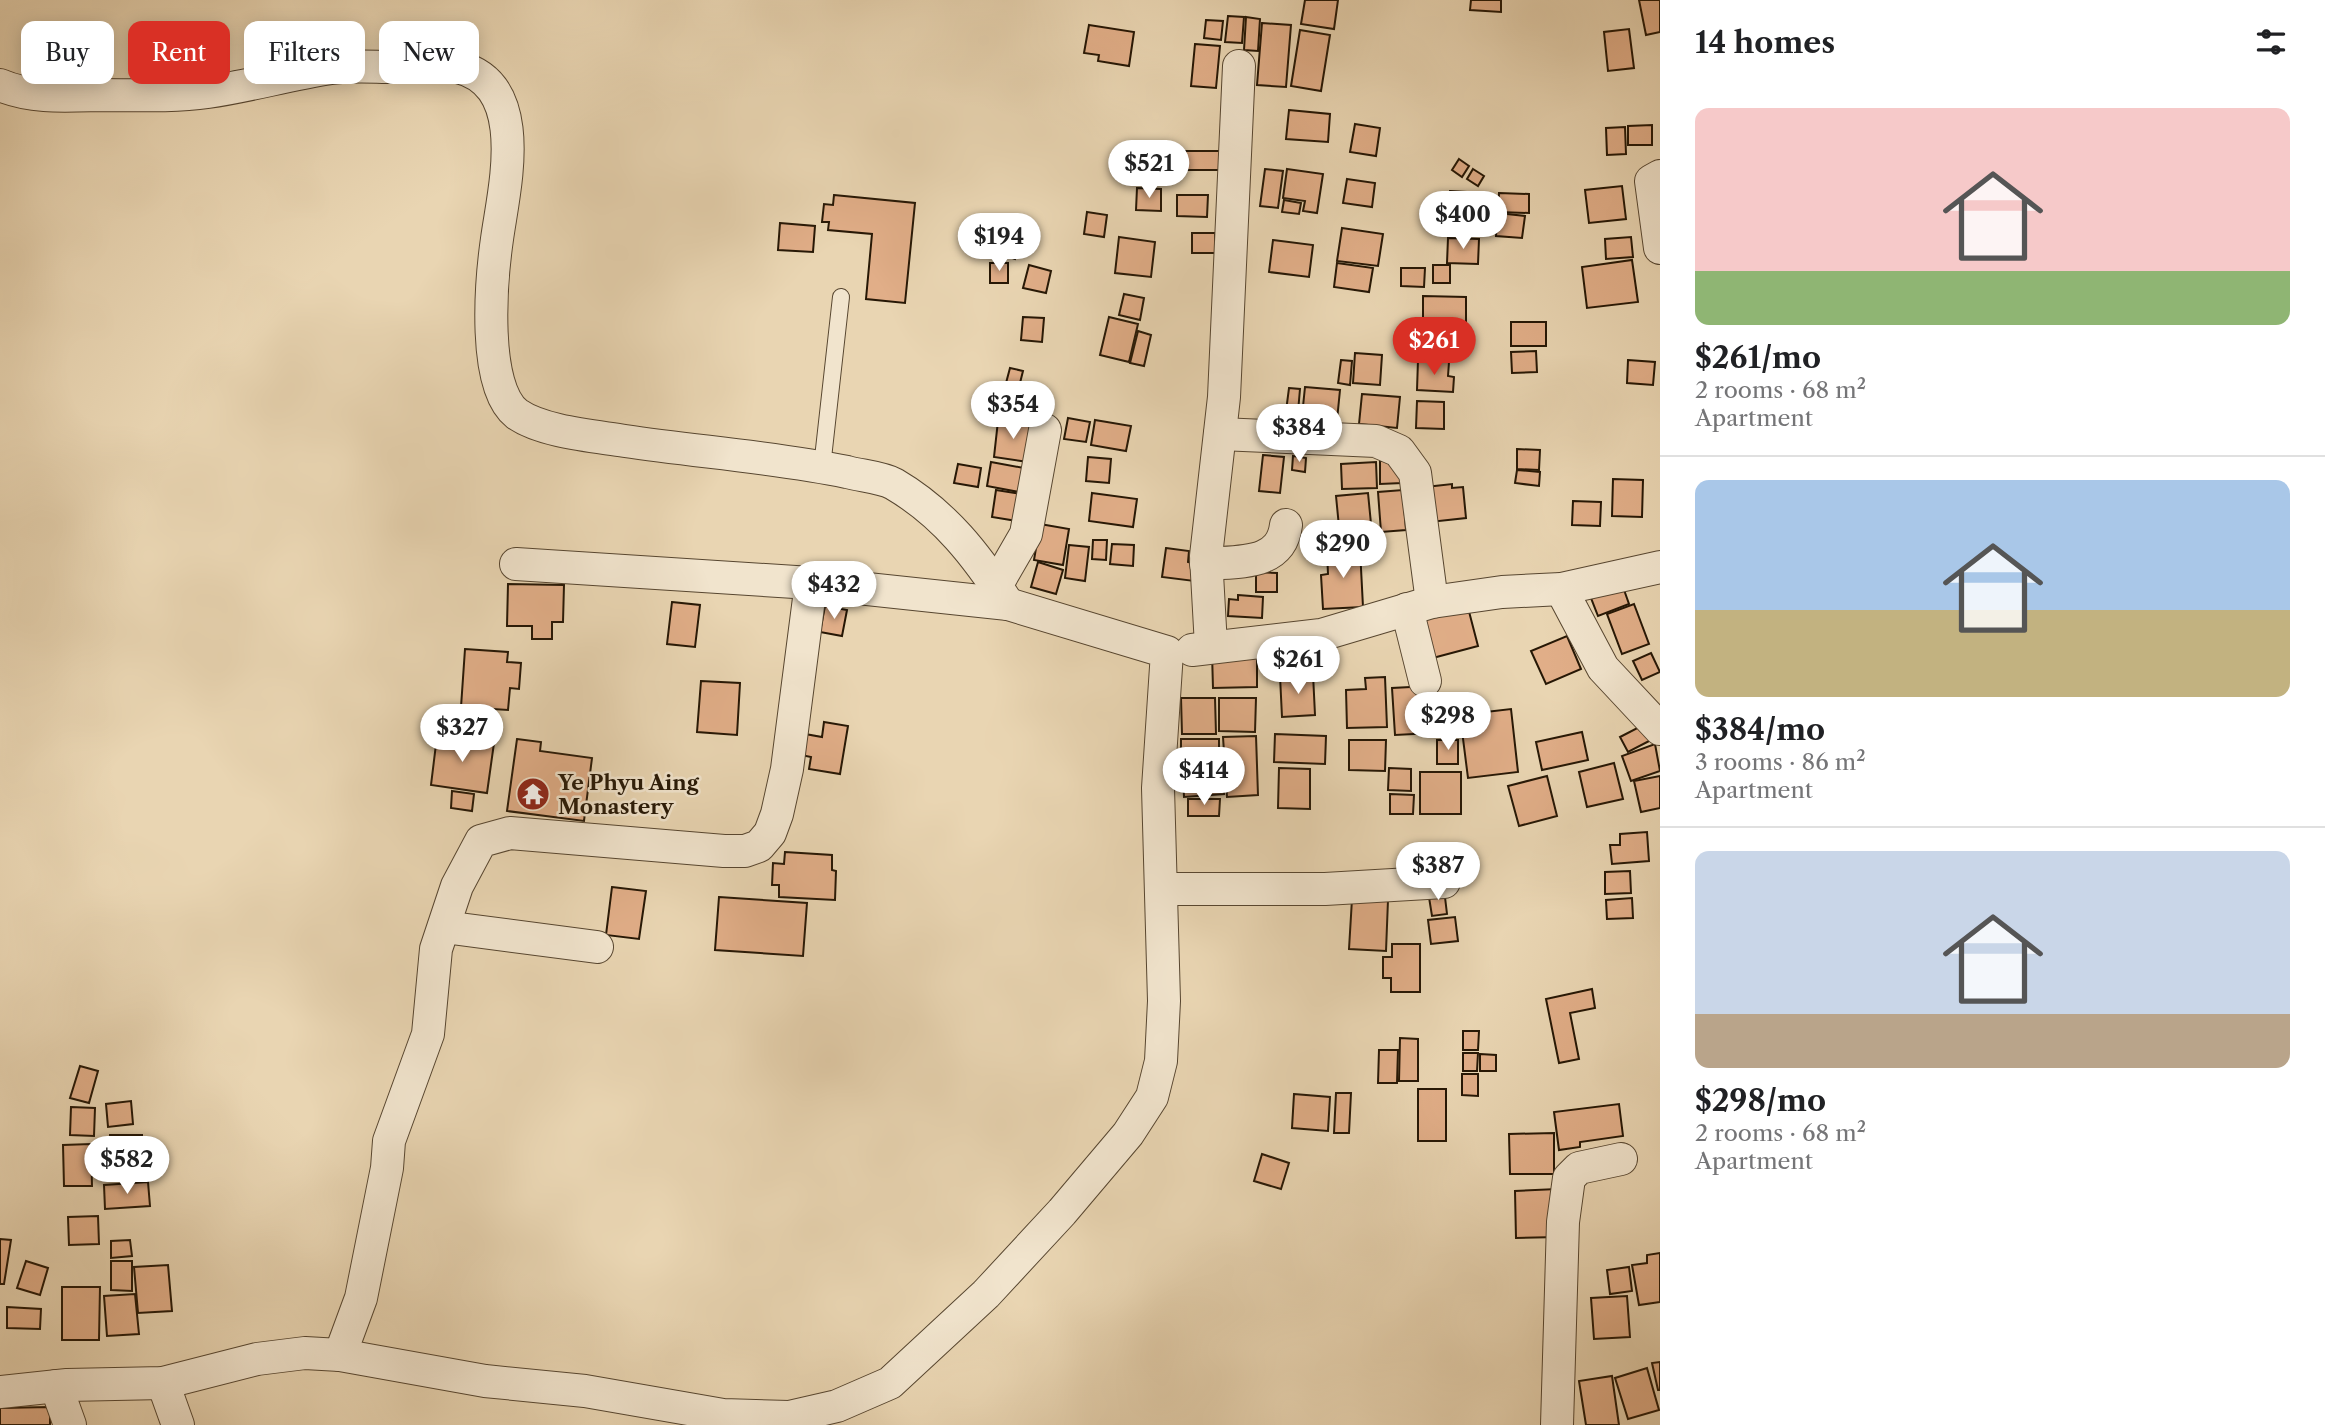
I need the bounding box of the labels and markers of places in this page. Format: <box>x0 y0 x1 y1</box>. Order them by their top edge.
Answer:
pin: $521 <box>1108 140 1190 200</box>
pin: $400 <box>1422 191 1504 251</box>
pin: $194 <box>958 214 1040 273</box>
pin: $261 <box>1393 318 1475 377</box>
pin: $354 <box>972 382 1054 441</box>
pin: $384 <box>1258 405 1340 464</box>
pin: $290 <box>1302 520 1384 580</box>
pin: $432 <box>793 562 875 621</box>
pin: $261 <box>1257 636 1339 696</box>
pin: $298 <box>1407 692 1489 752</box>
pin: $327 <box>421 704 503 764</box>
pin: $414 <box>1163 748 1245 807</box>
place label: Ye Phyu Aing Monastery <box>557 770 700 819</box>
temple icon: Ye Phyu Aing Monastery <box>514 775 552 813</box>
pin: $387 <box>1397 842 1479 902</box>
pin: $582 <box>86 1136 168 1196</box>

